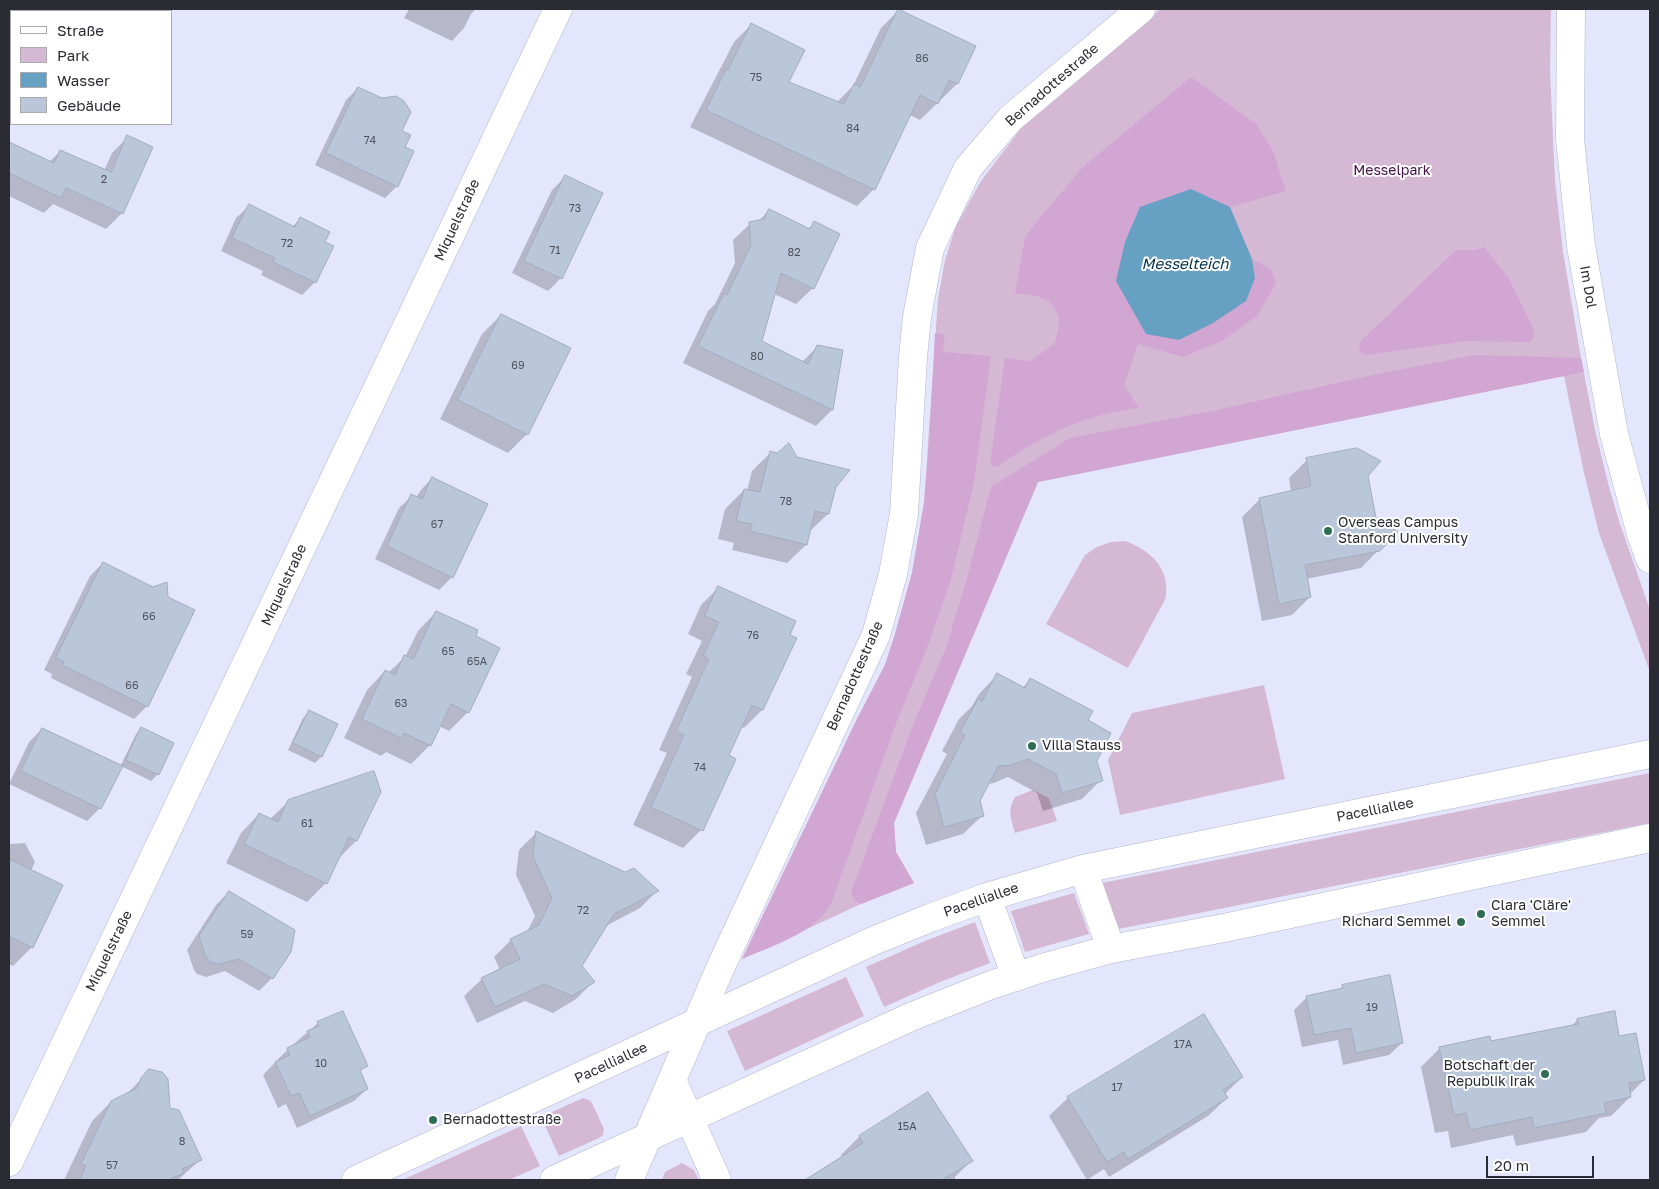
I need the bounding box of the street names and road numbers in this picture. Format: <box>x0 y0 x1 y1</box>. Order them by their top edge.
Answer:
street label: Bernadottestraße <box>1002 40 1102 130</box>
street label: Miquelstraße <box>431 177 483 263</box>
street label: Im Dol <box>1576 264 1600 310</box>
street label: Miquelstraße <box>258 542 310 628</box>
street label: Bernadottestraße <box>823 619 887 733</box>
street label: Pacelliallee <box>1335 794 1415 826</box>
street label: Pacelliallee <box>941 879 1021 921</box>
street label: Miquelstraße <box>82 908 136 994</box>
street label: Pacelliallee <box>572 1039 650 1087</box>

